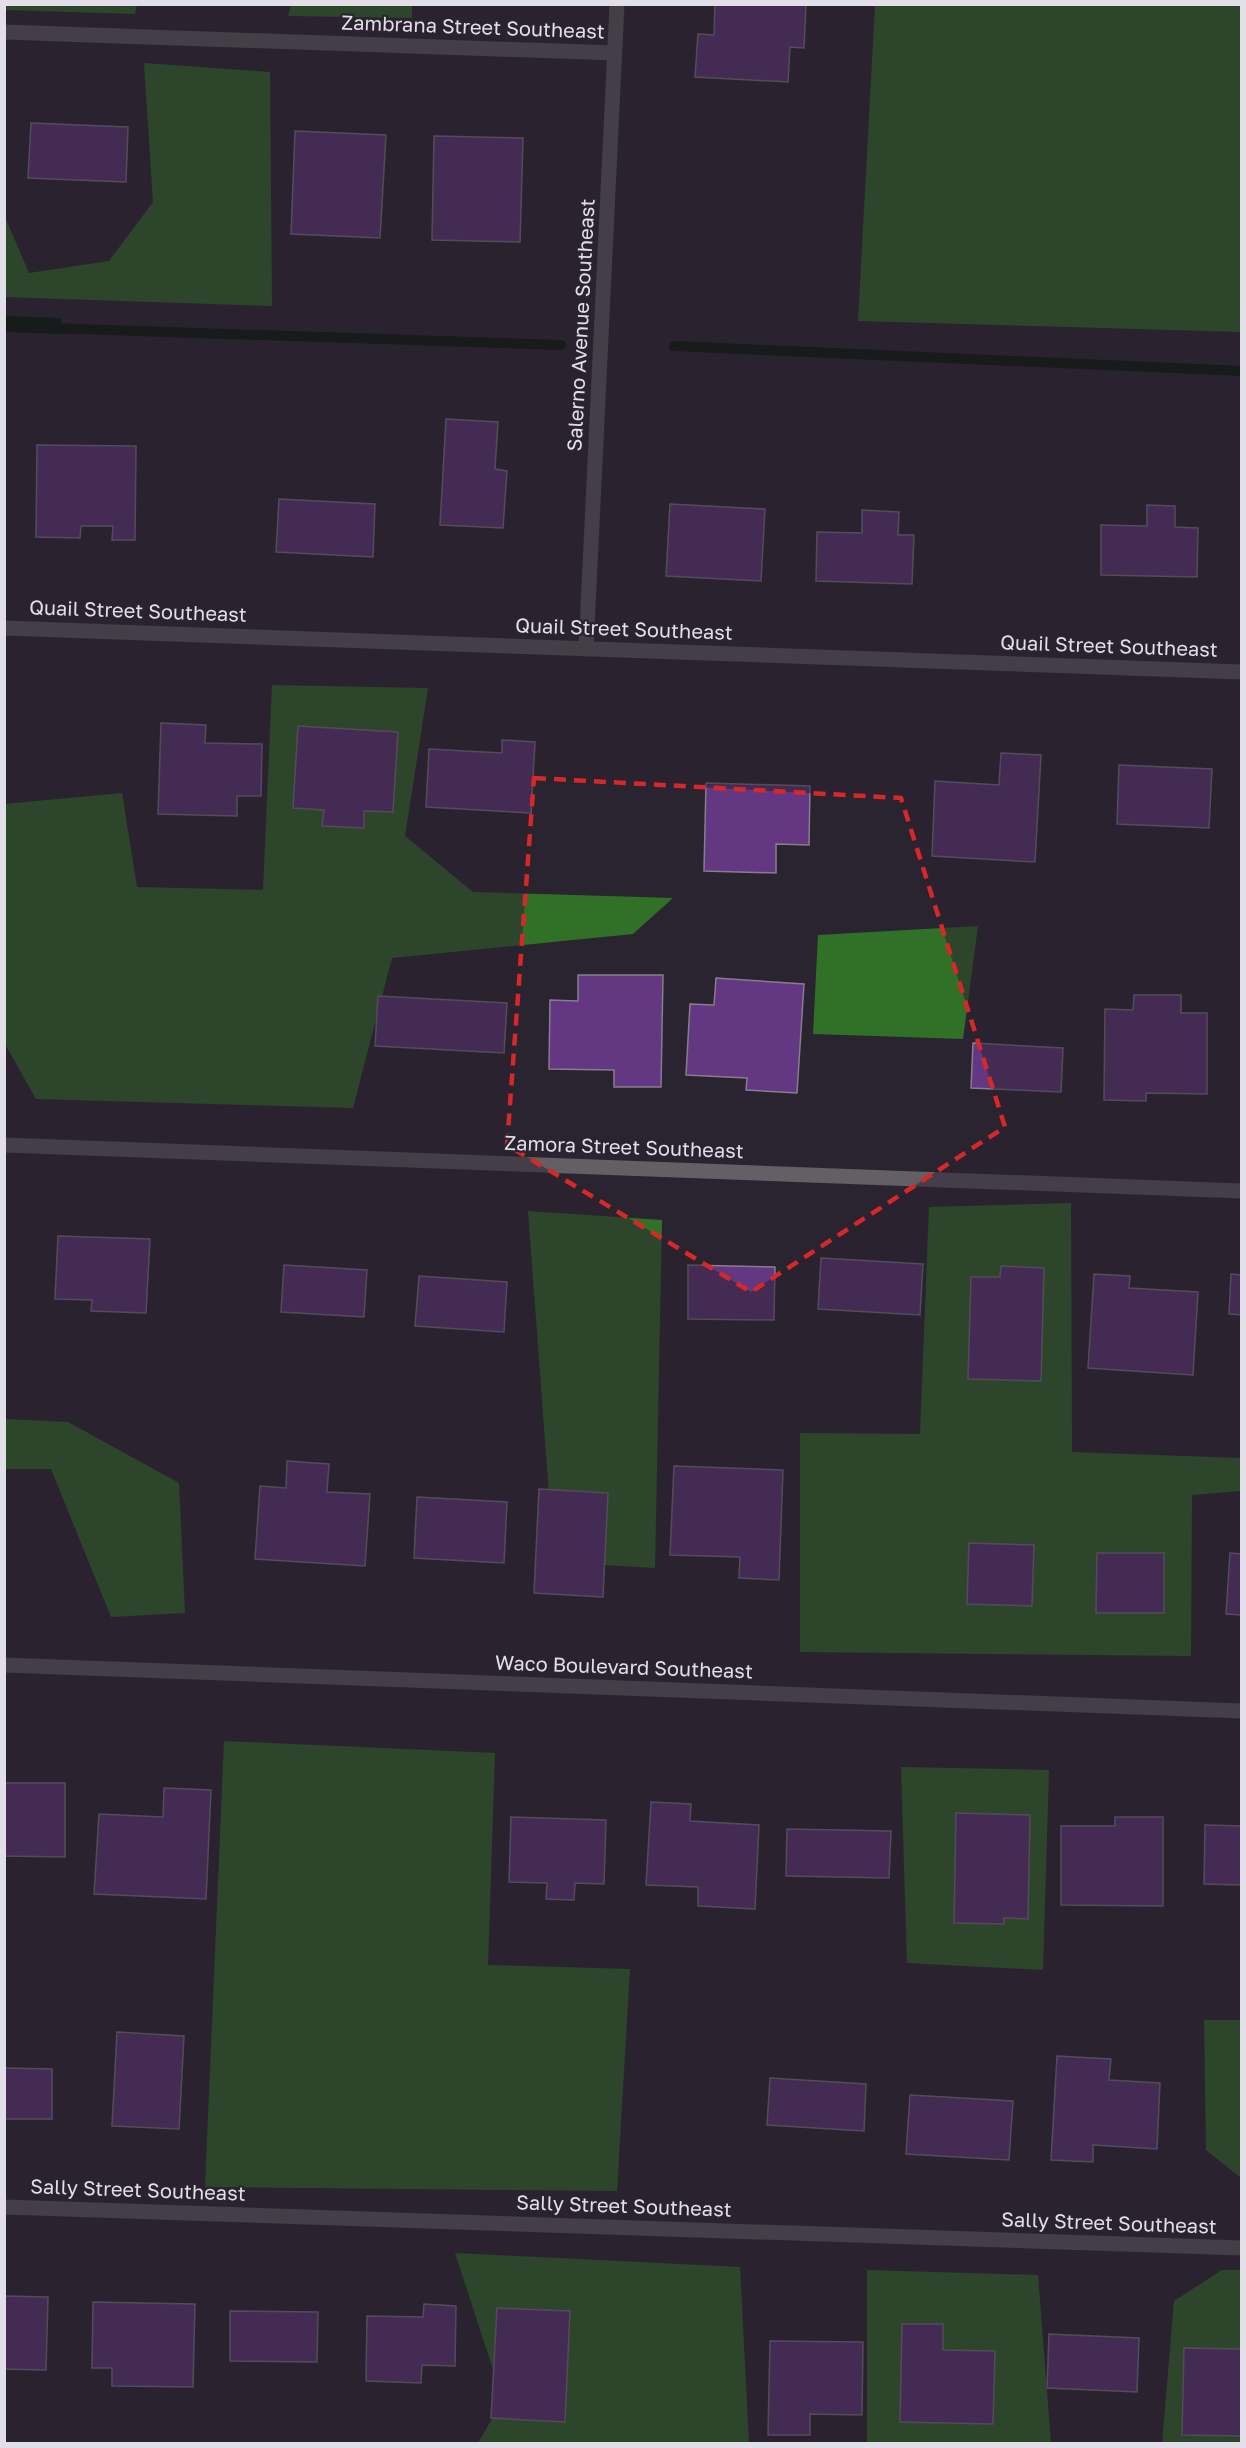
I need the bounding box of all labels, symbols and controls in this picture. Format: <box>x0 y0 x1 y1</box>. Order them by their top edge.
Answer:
street label: Zambrana Street Southeast <box>341 9 605 43</box>
street label: Salerno Avenue Southeast <box>561 198 599 452</box>
street label: Quail Street Southeast <box>29 594 247 626</box>
street label: Quail Street Southeast <box>515 612 733 644</box>
street label: Quail Street Southeast <box>1000 629 1218 661</box>
street label: Zamora Street Southeast <box>504 1130 744 1162</box>
street label: Waco Boulevard Southeast <box>495 1650 753 1682</box>
street label: Sally Street Southeast <box>30 2173 246 2205</box>
street label: Sally Street Southeast <box>516 2189 732 2221</box>
street label: Sally Street Southeast <box>1001 2206 1217 2238</box>

